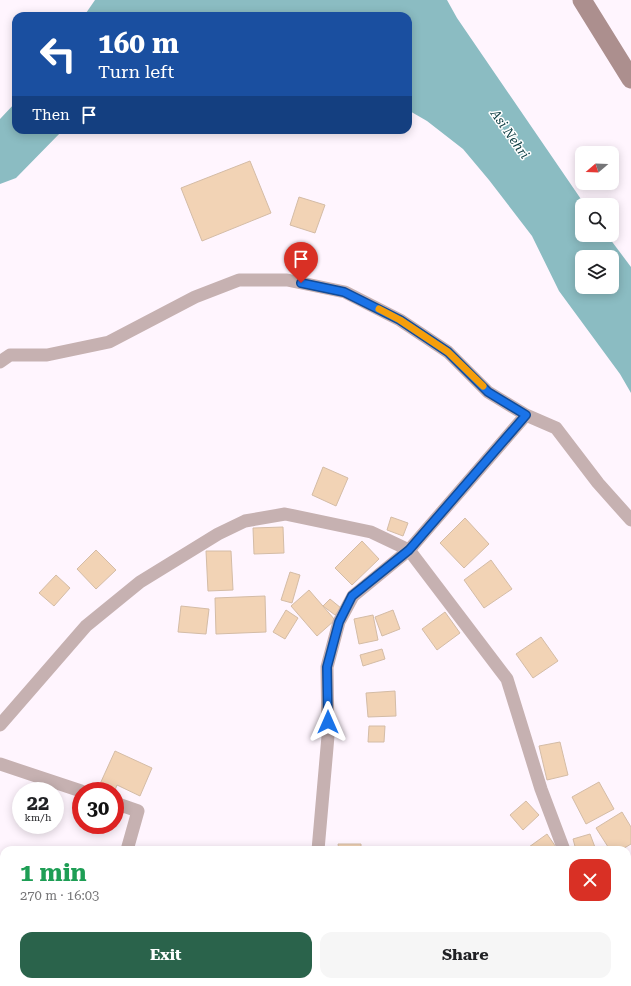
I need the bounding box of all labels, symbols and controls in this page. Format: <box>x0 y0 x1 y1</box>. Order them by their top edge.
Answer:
text: 160 m <box>98 27 179 60</box>
icon: left <box>32 28 84 80</box>
text: Turn left <box>98 61 174 82</box>
icon: arrive <box>78 104 100 126</box>
text: Then <box>32 106 70 124</box>
water label: Asi Nehri <box>487 106 532 161</box>
north arrow <box>575 146 619 190</box>
map controls <box>575 146 619 294</box>
button: search <box>575 198 619 242</box>
pin <box>284 242 318 283</box>
icon: arrive <box>290 248 312 270</box>
button: layers <box>575 250 619 294</box>
position arrow <box>307 701 349 743</box>
speed limit sign: 30 <box>72 782 124 834</box>
text: 22 <box>27 791 49 815</box>
text: km/h <box>25 812 51 823</box>
text: 1 min <box>20 859 87 887</box>
button: close <box>569 859 611 901</box>
text: 270 m · 16:03 <box>20 888 99 903</box>
button: Exit <box>20 932 312 978</box>
button: Share <box>320 932 611 978</box>

